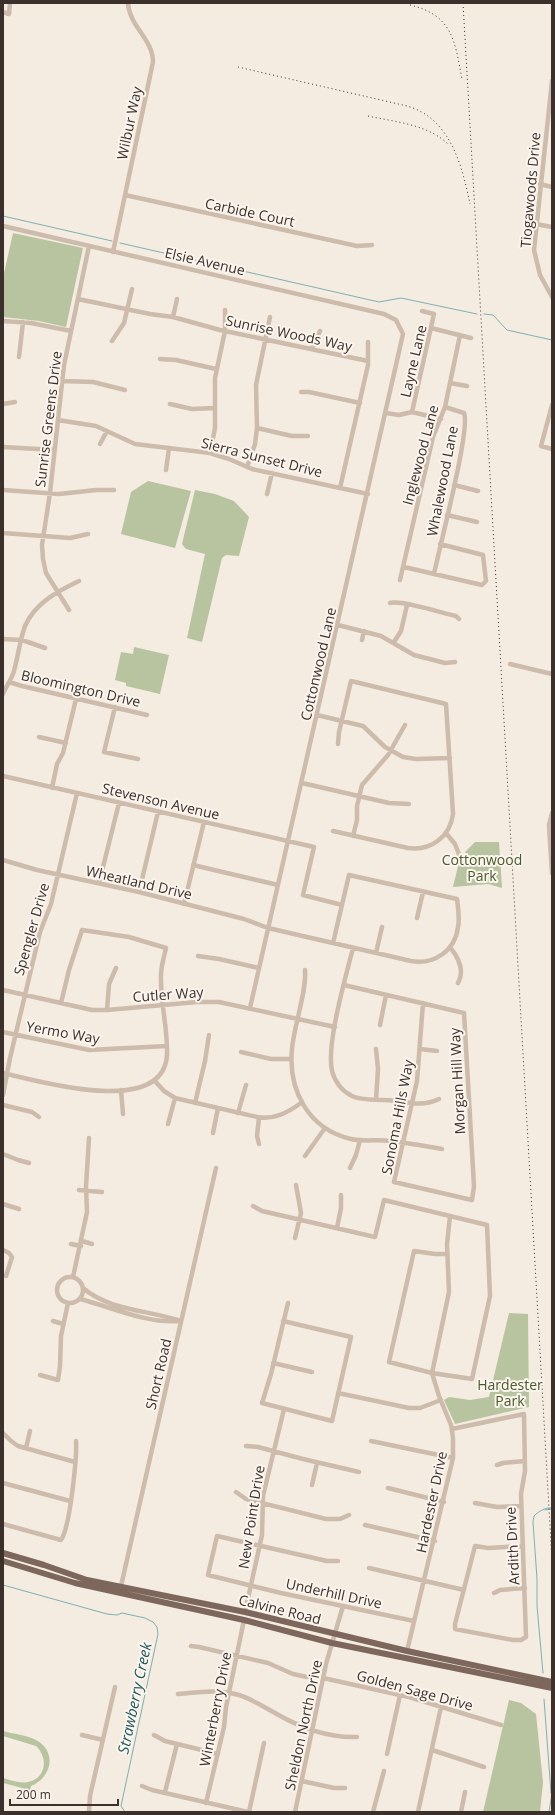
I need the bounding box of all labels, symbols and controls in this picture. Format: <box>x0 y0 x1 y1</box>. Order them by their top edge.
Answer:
street label: Wilbur Way <box>112 84 146 161</box>
street label: Tiogawoods Drive <box>515 131 545 249</box>
street label: Carbide Court <box>204 193 296 231</box>
street label: Elsie Avenue <box>163 243 247 279</box>
street label: Sunrise Woods Way <box>224 310 355 356</box>
street label: Layne Lane <box>395 323 431 399</box>
street label: Sunrise Greens Drive <box>30 350 66 488</box>
street label: Inglewood Lane <box>398 403 443 507</box>
street label: Whalewood Lane <box>422 424 462 538</box>
street label: Sierra Sunset Drive <box>199 433 325 481</box>
street label: Cottonwood Lane <box>296 605 340 722</box>
street label: Bloomington Drive <box>19 665 143 711</box>
street label: Stevenson Avenue <box>100 778 222 824</box>
park label: Cottonwood Park <box>442 850 522 885</box>
street label: Wheatland Drive <box>84 861 194 903</box>
street label: Spengler Drive <box>9 880 53 977</box>
street label: Cutler Way <box>132 982 205 1006</box>
street label: Yermo Way <box>25 1016 102 1048</box>
street label: Morgan Hill Way <box>445 1026 469 1135</box>
street label: Sonoma Hills Way <box>377 1057 418 1176</box>
street label: Short Road <box>141 1337 175 1411</box>
park label: Hardester Park <box>477 1375 543 1410</box>
street label: Hardester Drive <box>411 1449 451 1555</box>
street label: New Point Drive <box>233 1464 269 1570</box>
street label: Ardith Drive <box>500 1506 524 1586</box>
street label: Underhill Drive <box>284 1574 384 1613</box>
street label: Calvine Road <box>237 1590 323 1628</box>
water label: Strawberry Creek <box>112 1640 156 1756</box>
street label: Winterberry Drive <box>195 1650 235 1768</box>
street label: Sheldon North Drive <box>280 1658 326 1792</box>
street label: Golden Sage Drive <box>355 1665 475 1715</box>
scale bar <box>10 1781 118 1807</box>
text: 200 m <box>16 1786 51 1803</box>

